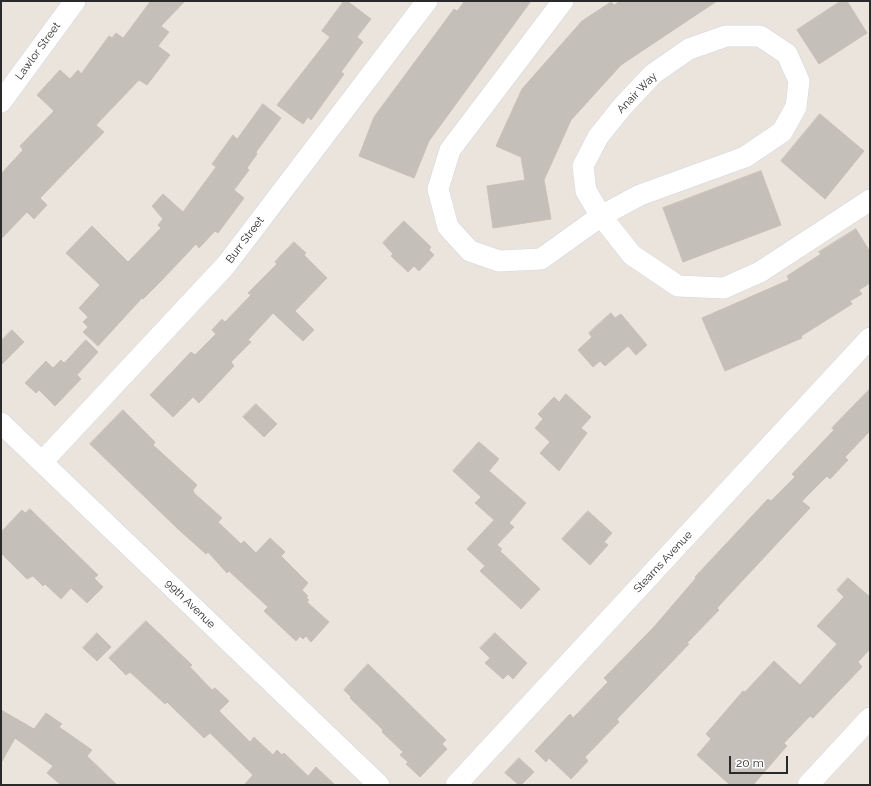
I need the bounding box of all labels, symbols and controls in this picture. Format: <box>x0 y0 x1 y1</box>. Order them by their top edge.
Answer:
street label: Lawlor Street <box>13 20 63 82</box>
street label: Anair Way <box>614 70 660 116</box>
street label: Burr Street <box>223 214 267 266</box>
street label: Stearns Avenue <box>631 528 695 596</box>
street label: 99th Avenue <box>162 577 218 631</box>
scale bar <box>731 748 790 774</box>
text: 20 m <box>736 756 764 770</box>

